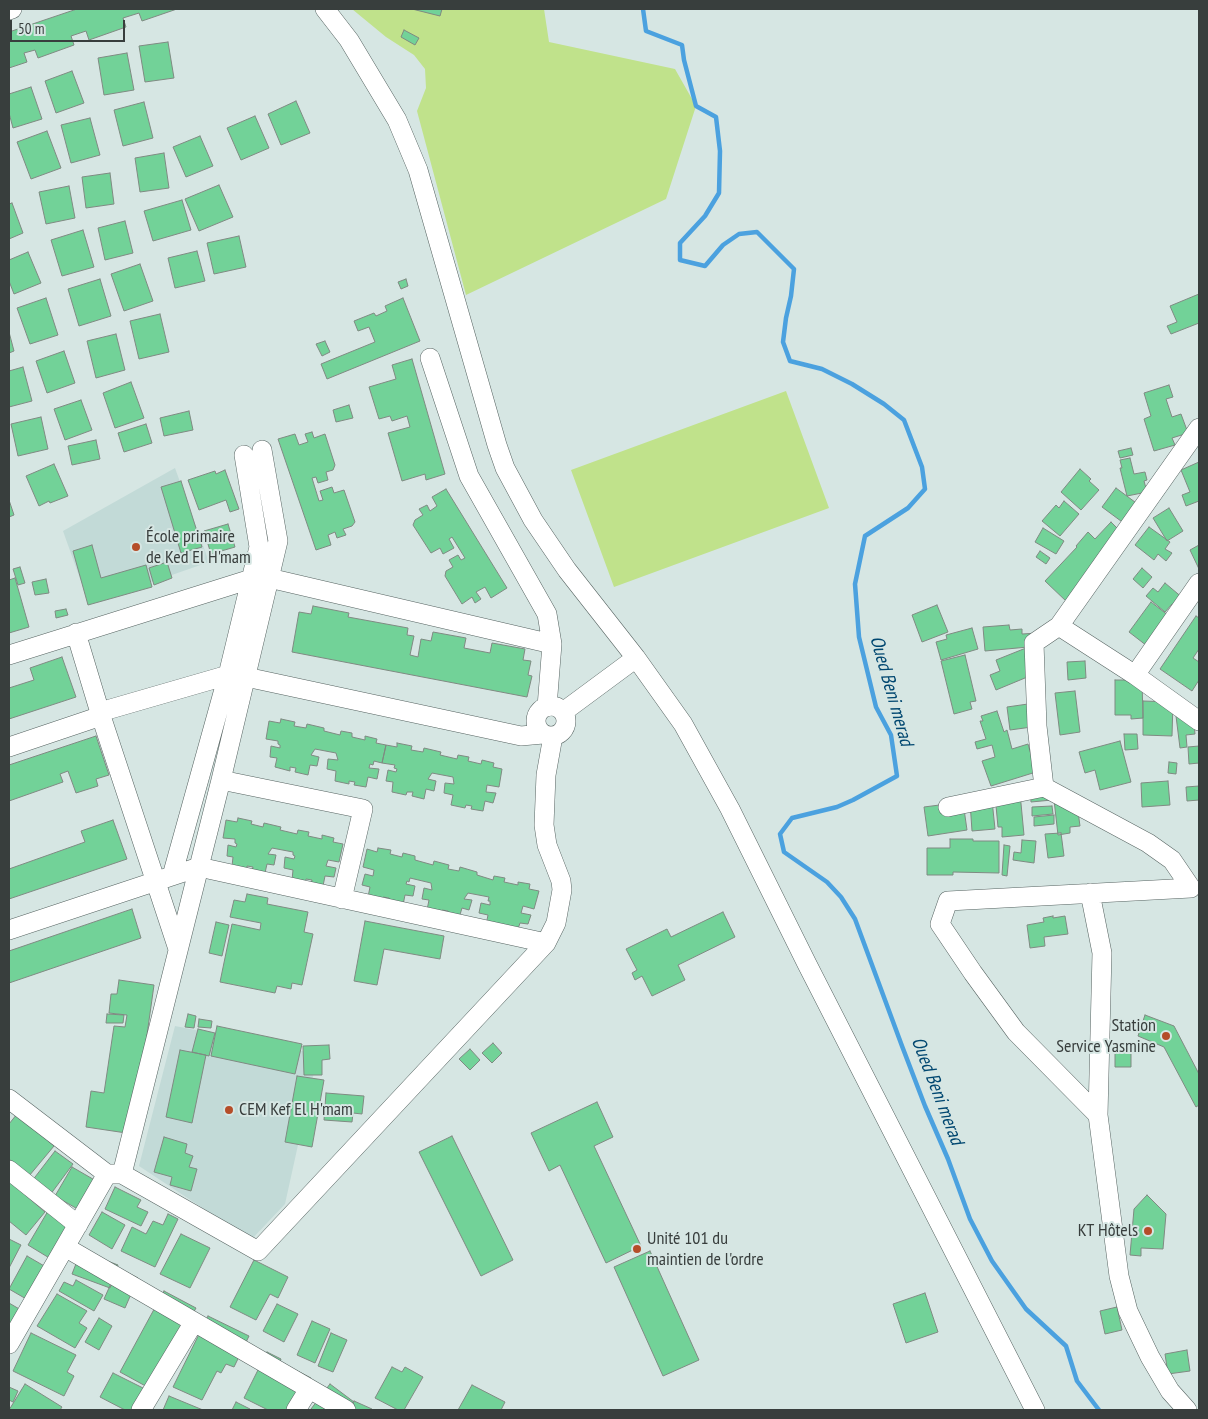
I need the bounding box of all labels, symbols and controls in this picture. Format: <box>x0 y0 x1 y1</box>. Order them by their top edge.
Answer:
scale bar <box>12 10 128 42</box>
text: 50 m <box>18 19 44 38</box>
place label: École primaire de Ked El H'mam <box>146 526 251 568</box>
marker: École primaire de Ked El H'mam <box>130 541 142 553</box>
water label: Oued Beni merad <box>864 633 918 749</box>
place label: Station Service Yasmine <box>1056 1015 1156 1058</box>
marker: Station Service Yasmine <box>1160 1030 1172 1042</box>
water label: Oued Beni merad <box>906 1034 968 1148</box>
place label: CEM Kef El H'mam <box>239 1099 353 1121</box>
marker: CEM Kef El H'mam <box>223 1104 235 1116</box>
place label: KT Hôtels <box>1078 1220 1138 1242</box>
marker: KT Hôtels <box>1142 1225 1154 1237</box>
place label: Unité 101 du maintien de l'ordre <box>647 1228 764 1270</box>
marker: Unité 101 du maintien de l'ordre <box>631 1243 643 1255</box>

